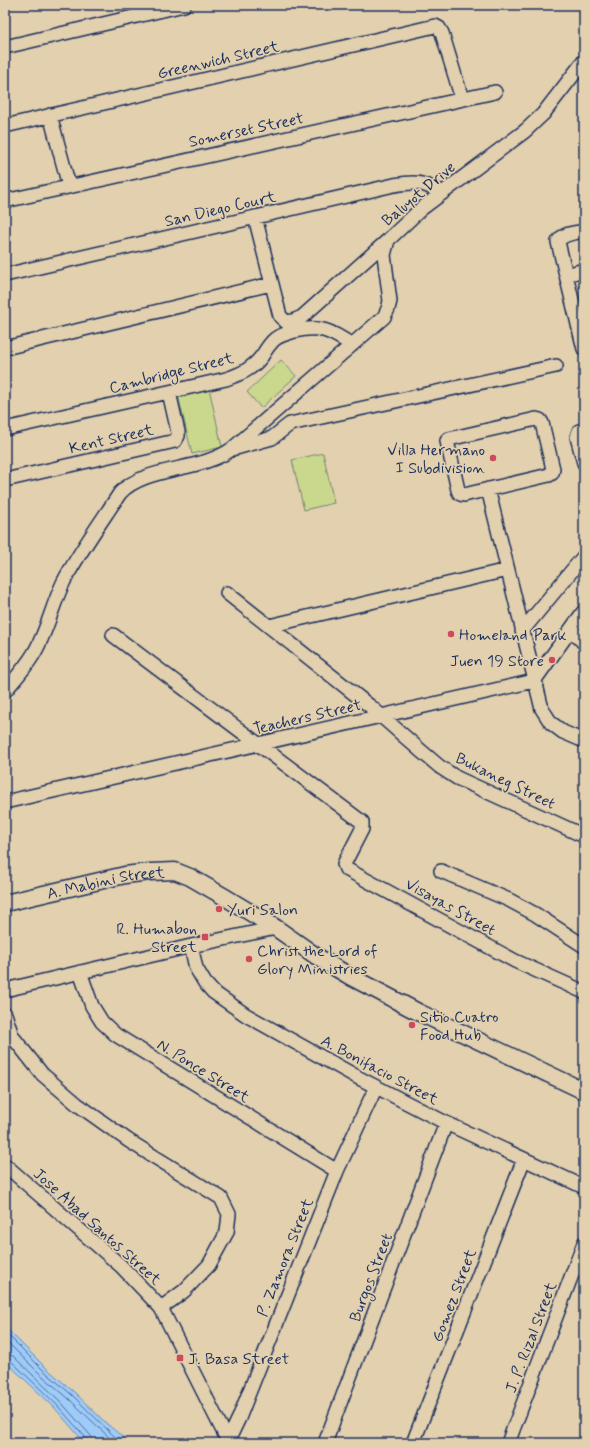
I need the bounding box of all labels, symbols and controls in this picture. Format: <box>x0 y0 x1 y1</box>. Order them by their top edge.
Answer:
street label: Greenwich Street <box>155 36 282 85</box>
street label: Somerset Street <box>187 108 306 153</box>
street label: Baluyot Drive <box>378 157 460 231</box>
street label: San Diego Court <box>163 186 279 232</box>
street label: Cambridge Street <box>107 348 237 400</box>
street label: Kent Street <box>67 419 156 459</box>
place label: Villa Hermano I Subdivision <box>387 440 485 479</box>
marker: Villa Hermano I Subdivision <box>488 453 498 463</box>
place label: Homeland Park <box>459 625 567 646</box>
marker: Homeland Park <box>446 629 456 639</box>
place label: Juen 19 Store <box>450 651 544 672</box>
marker: Juen 19 Store <box>547 655 557 665</box>
street label: Teachers Street <box>251 695 364 740</box>
street label: Bukaneg Street <box>452 748 559 815</box>
street label: A. Mabini Street <box>45 862 166 905</box>
street label: Visayas Street <box>401 874 499 941</box>
place label: Yuri Salon <box>227 900 298 921</box>
marker: Yuri Salon <box>214 904 224 914</box>
place label: R. Humabon Street <box>116 919 198 958</box>
marker: R. Humabon Street <box>200 932 210 942</box>
place label: Christ the Lord of Glory Ministries <box>257 941 377 980</box>
marker: Christ the Lord of Glory Ministries <box>244 954 254 964</box>
place label: Sitio Cuatro Food Hub <box>420 1007 499 1046</box>
marker: Sitio Cuatro Food Hub <box>407 1020 417 1030</box>
street label: A. Bonifacio Street <box>317 1030 442 1110</box>
street label: N. Ponce Street <box>153 1034 254 1108</box>
street label: Jose Abad Santos Street <box>28 1164 166 1291</box>
street label: P. Zamora Street <box>252 1195 319 1320</box>
street label: Burgos Street <box>345 1230 399 1325</box>
street label: Gomez Street <box>427 1245 482 1345</box>
street label: J. P. Rizal Street <box>501 1279 562 1396</box>
place label: J. Basa Street <box>188 1349 290 1370</box>
marker: J. Basa Street <box>175 1353 185 1363</box>

